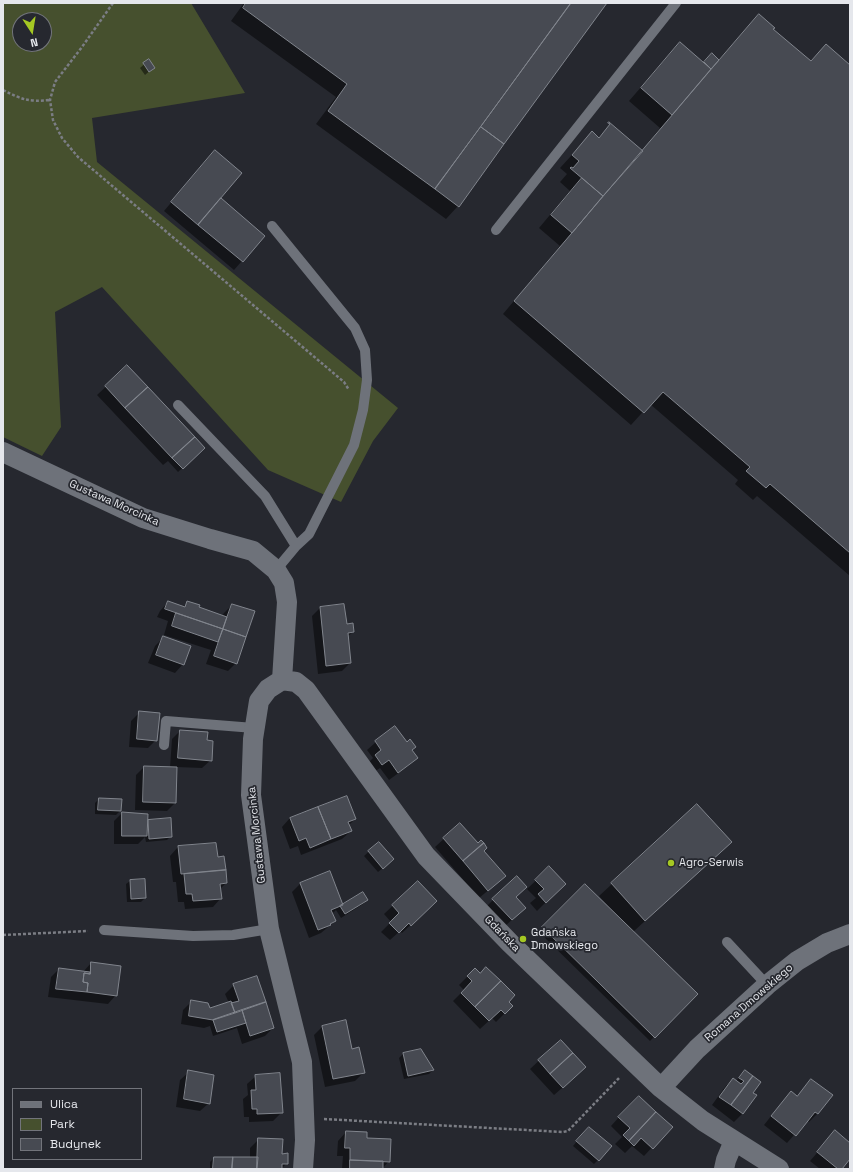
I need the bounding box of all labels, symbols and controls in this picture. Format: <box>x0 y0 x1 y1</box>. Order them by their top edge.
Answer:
north arrow <box>12 12 52 52</box>
text: N <box>29 35 39 50</box>
street label: Gustawa Morcinka <box>67 477 161 529</box>
street label: Gustawa Morcinka <box>245 786 269 884</box>
place label: Agro-Serwis <box>679 856 743 870</box>
marker: Agro-Serwis <box>666 858 676 868</box>
street label: Gdańska <box>482 913 522 955</box>
place label: Gdańska Dmowskiego <box>531 926 598 952</box>
marker: Gdańska Dmowskiego <box>518 934 528 944</box>
street label: Romana Dmowskiego <box>702 961 796 1045</box>
legend <box>12 1088 142 1160</box>
text: Ulica <box>50 1096 78 1112</box>
text: Park <box>50 1116 75 1132</box>
text: Budynek <box>50 1136 101 1152</box>

